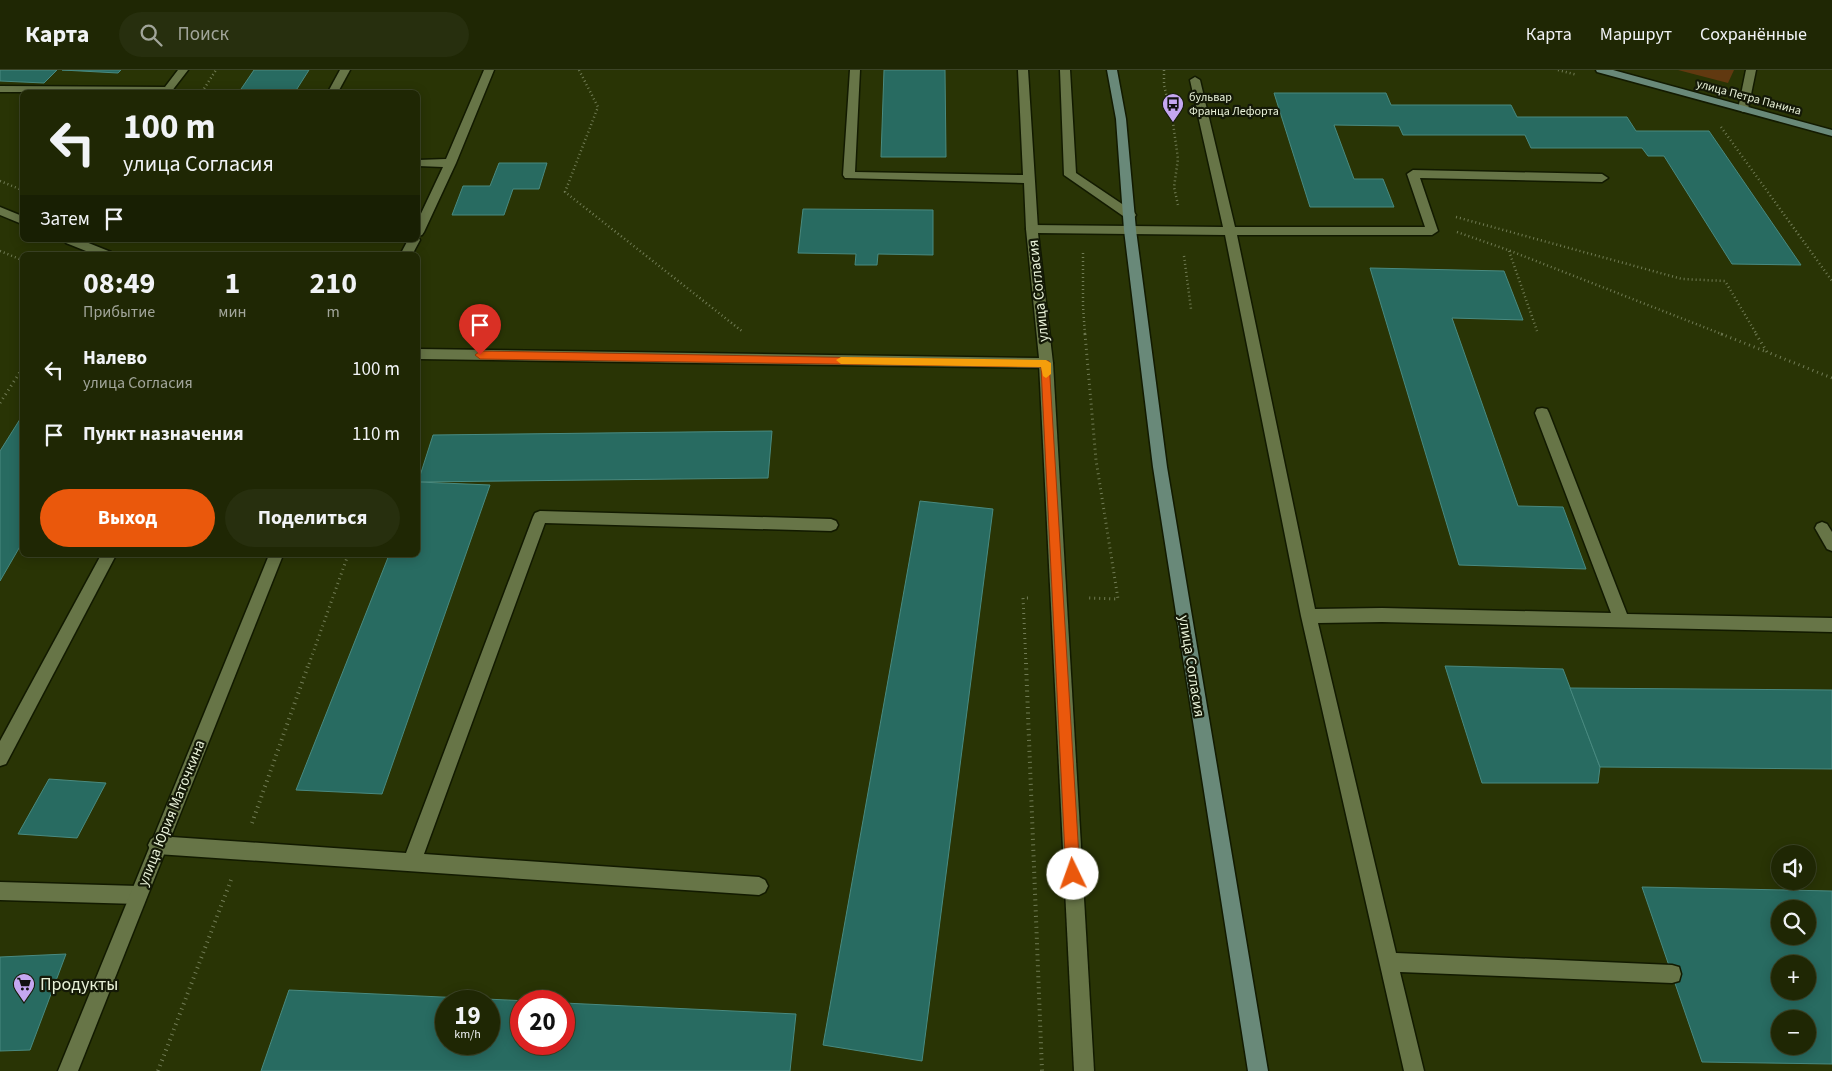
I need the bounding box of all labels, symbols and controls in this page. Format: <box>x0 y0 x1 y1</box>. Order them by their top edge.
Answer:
search box <box>119 12 469 57</box>
text: Карта <box>25 17 89 52</box>
icon: search <box>137 21 165 49</box>
text: Поиск <box>177 21 229 48</box>
text: Карта <box>1526 22 1572 47</box>
text: Маршрут <box>1600 22 1672 47</box>
text: Сохранённые <box>1700 22 1807 47</box>
street label: улица Петра Панина <box>1695 75 1803 120</box>
place label: бульвар Франца Лефорта <box>1189 89 1279 120</box>
bus stop icon: бульвар Франца Лефорта <box>1161 92 1185 123</box>
text: 100 m <box>123 102 215 152</box>
icon: left <box>40 110 105 175</box>
text: улица Согласия <box>123 148 274 180</box>
icon: arrive <box>100 205 128 233</box>
text: Затем <box>40 206 90 233</box>
street label: улица Согласия <box>1023 239 1054 343</box>
text: 08:49 <box>83 262 155 305</box>
text: 1 <box>224 262 240 305</box>
text: 210 <box>309 262 357 305</box>
text: Прибытие <box>83 301 155 323</box>
text: мин <box>218 301 246 323</box>
text: m <box>327 301 340 323</box>
pin <box>459 304 501 355</box>
icon: arrive <box>466 311 494 339</box>
text: Налево <box>83 345 147 372</box>
icon: left <box>40 356 68 384</box>
text: 100 m <box>352 356 400 383</box>
text: улица Согласия <box>83 372 193 394</box>
icon: arrive <box>40 421 68 449</box>
text: Пункт назначения <box>83 421 244 448</box>
text: 110 m <box>352 421 400 448</box>
button: Выход <box>40 489 215 547</box>
button: Поделиться <box>225 489 400 547</box>
street label: улица Согласия <box>1173 614 1210 719</box>
street label: улица Юрия Маточкина <box>132 737 210 889</box>
map controls <box>1771 845 1816 1055</box>
button: sound <box>1771 845 1816 890</box>
position arrow <box>1046 847 1098 899</box>
button: search <box>1771 900 1816 945</box>
button: + <box>1771 955 1816 1000</box>
supermarket icon: Продукты <box>12 972 36 1003</box>
place label: Продукты <box>40 972 118 997</box>
speed limit sign: 20 <box>510 990 575 1055</box>
text: 19 <box>454 998 481 1034</box>
button: − <box>1771 1010 1816 1055</box>
text: km/h <box>454 1026 481 1043</box>

